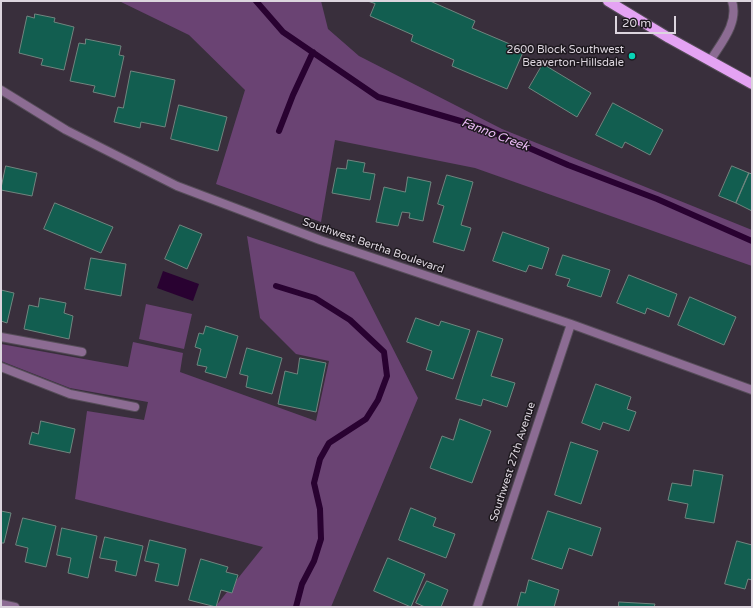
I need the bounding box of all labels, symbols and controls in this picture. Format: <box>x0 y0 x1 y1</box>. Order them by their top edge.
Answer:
scale bar <box>617 8 678 34</box>
text: 20 m <box>622 16 651 30</box>
place label: 2600 Block Southwest Beaverton-Hillsdale <box>507 43 624 69</box>
marker: 2600 Block Southwest Beaverton-Hillsdale <box>627 51 637 61</box>
water label: Fanno Creek <box>459 116 531 154</box>
street label: Southwest Bertha Boulevard <box>300 216 446 276</box>
street label: Southwest 27th Avenue <box>487 400 539 524</box>

